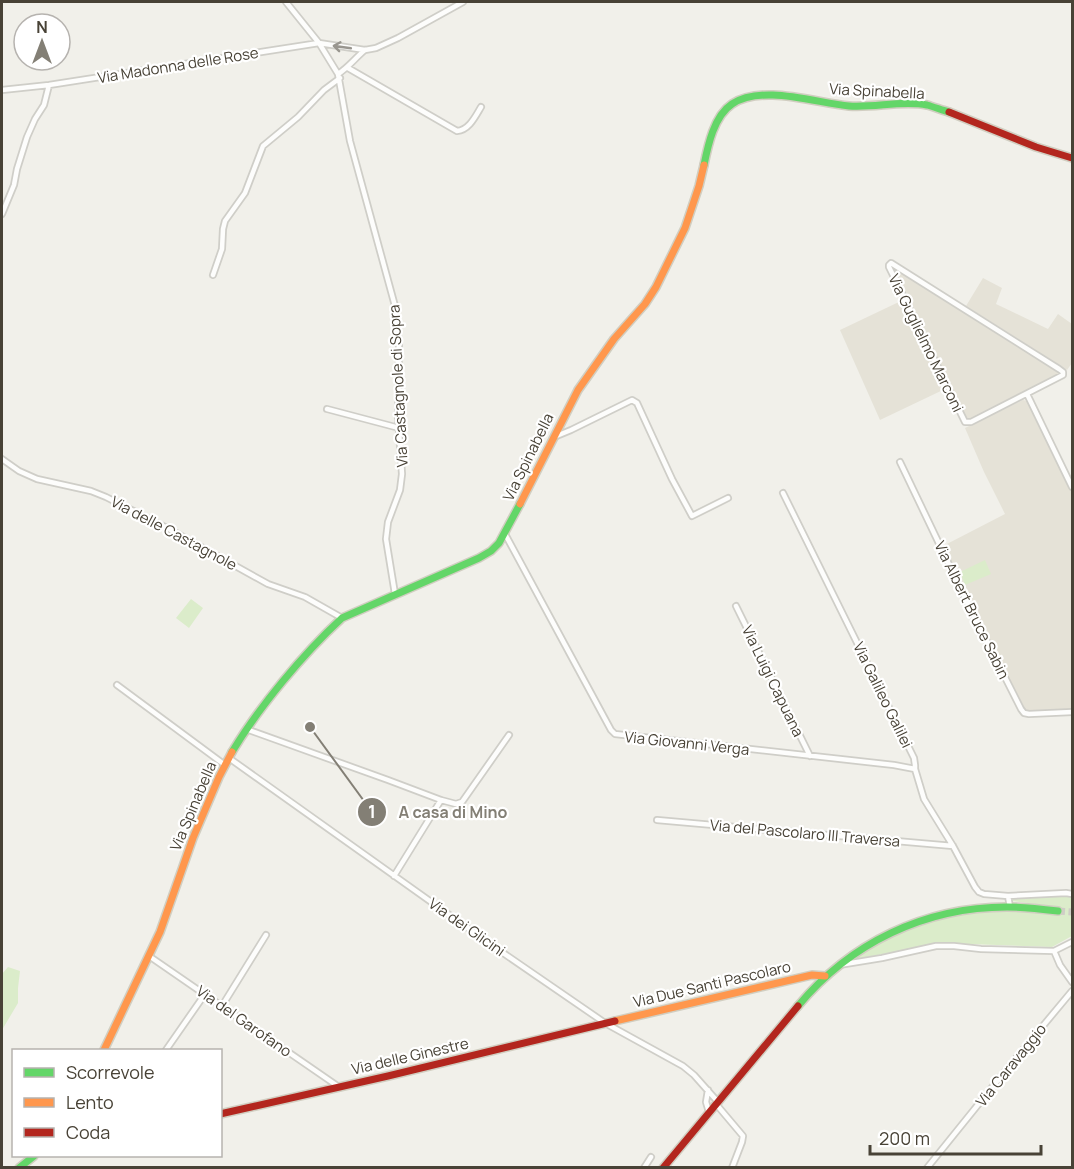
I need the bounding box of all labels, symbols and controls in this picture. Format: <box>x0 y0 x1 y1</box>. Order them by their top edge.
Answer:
north arrow <box>12 12 72 72</box>
text: N <box>36 16 48 38</box>
one-way arrow <box>333 41 352 52</box>
street label: Via Madonna delle Rose <box>96 42 260 88</box>
street label: Via Spinabella <box>829 78 925 104</box>
street label: Via Guglielmo Marconi <box>883 270 969 416</box>
street label: Via Castagnole di Sopra <box>383 304 413 468</box>
street label: Via Spinabella <box>498 410 558 504</box>
street label: Via delle Castagnole <box>107 491 241 575</box>
street label: Via Albert Bruce Sabin <box>929 538 1015 682</box>
street label: Via Luigi Capuana <box>737 622 809 740</box>
street label: Via Galileo Galilei <box>848 639 918 751</box>
street label: Via Giovanni Verga <box>624 726 750 760</box>
street label: Via Spinabella <box>165 758 221 854</box>
callout: A casa di Mino <box>357 795 519 829</box>
text: 1 <box>368 799 376 823</box>
text: A casa di Mino <box>399 801 508 823</box>
street label: Via del Pascolaro III Traversa <box>709 814 901 852</box>
street label: Via dei Glicini <box>424 893 510 961</box>
street label: Via Due Santi Pascolaro <box>631 956 793 1012</box>
street label: Via del Garofano <box>192 980 296 1062</box>
street label: Via Caravaggio <box>971 1019 1051 1111</box>
street label: Via delle Ginestre <box>349 1032 471 1080</box>
legend <box>12 1049 222 1157</box>
text: Scorrevole <box>66 1060 155 1084</box>
text: Lento <box>66 1090 114 1114</box>
scale bar <box>870 1118 1041 1156</box>
text: Coda <box>66 1120 110 1144</box>
text: 200 m <box>879 1126 930 1150</box>

